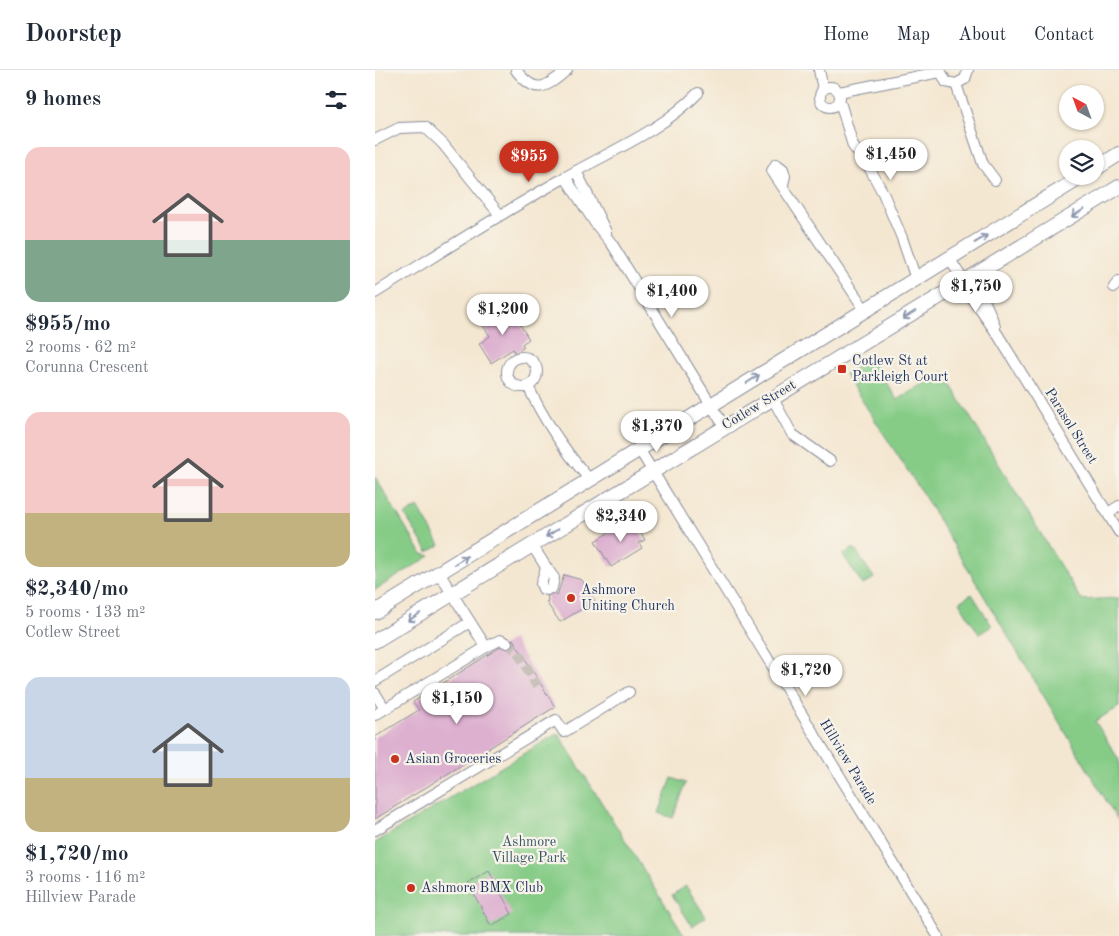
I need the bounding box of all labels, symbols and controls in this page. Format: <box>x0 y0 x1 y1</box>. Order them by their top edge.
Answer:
text: Doorstep <box>25 23 122 47</box>
text: Home <box>823 26 869 44</box>
text: Map <box>897 26 930 44</box>
text: About <box>958 26 1006 44</box>
text: Contact <box>1034 26 1094 44</box>
north arrow <box>1059 85 1104 130</box>
map controls <box>1059 85 1104 185</box>
icon: filters <box>322 86 350 114</box>
text: 9 homes <box>25 89 101 110</box>
pin: $1,450 <box>850 138 932 181</box>
pin: $955 <box>499 140 559 183</box>
button: layers <box>1059 140 1104 185</box>
text: $1,450 <box>866 147 916 163</box>
text: $955 <box>510 149 548 165</box>
icon: home <box>143 180 233 270</box>
one-way arrow <box>1071 208 1085 218</box>
one-way arrow <box>973 234 987 244</box>
pin: $1,750 <box>935 270 1017 313</box>
pin: $1,400 <box>631 276 713 318</box>
text: $1,750 <box>951 279 1001 295</box>
text: $1,400 <box>647 284 697 300</box>
pin: $1,200 <box>462 294 544 336</box>
text: $1,200 <box>478 302 528 318</box>
one-way arrow <box>902 310 916 320</box>
text: $955/mo <box>25 314 111 335</box>
text: 2 rooms · 62 m² <box>25 340 136 356</box>
place label: Cotlew St at Parkleigh Court <box>852 354 948 384</box>
text: Corunna Crescent <box>25 360 149 376</box>
marker: Cotlew St at Parkleigh Court <box>836 363 848 375</box>
one-way arrow <box>745 374 759 384</box>
street label: Cotlew Street <box>720 377 798 432</box>
street label: Parasol Street <box>1042 386 1100 466</box>
pin: $1,370 <box>616 410 698 453</box>
text: $1,370 <box>632 419 682 435</box>
icon: home <box>143 445 233 535</box>
pin: $2,340 <box>580 500 662 543</box>
text: $2,340 <box>596 509 646 525</box>
one-way arrow <box>546 528 560 538</box>
one-way arrow <box>454 554 468 564</box>
text: $2,340/mo <box>25 579 129 600</box>
place label: Ashmore Uniting Church <box>581 583 675 613</box>
marker: Ashmore Uniting Church <box>565 592 577 604</box>
text: 5 rooms · 133 m² <box>25 605 145 621</box>
one-way arrow <box>407 613 421 623</box>
text: Cotlew Street <box>25 625 120 641</box>
pin: $1,720 <box>765 654 847 697</box>
text: $1,720 <box>781 663 831 679</box>
pin: $1,150 <box>416 682 498 725</box>
text: $1,150 <box>432 691 482 707</box>
icon: home <box>143 710 233 800</box>
street label: Hillview Parade <box>817 717 879 807</box>
place label: Asian Groceries <box>405 752 501 766</box>
marker: Asian Groceries <box>389 753 401 765</box>
park label: Ashmore Village Park <box>491 835 567 865</box>
text: $1,720/mo <box>25 844 129 865</box>
text: 3 rooms · 116 m² <box>25 870 145 886</box>
place label: Ashmore BMX Club <box>421 881 543 895</box>
marker: Ashmore BMX Club <box>405 882 417 894</box>
text: Hillview Parade <box>25 890 136 906</box>

